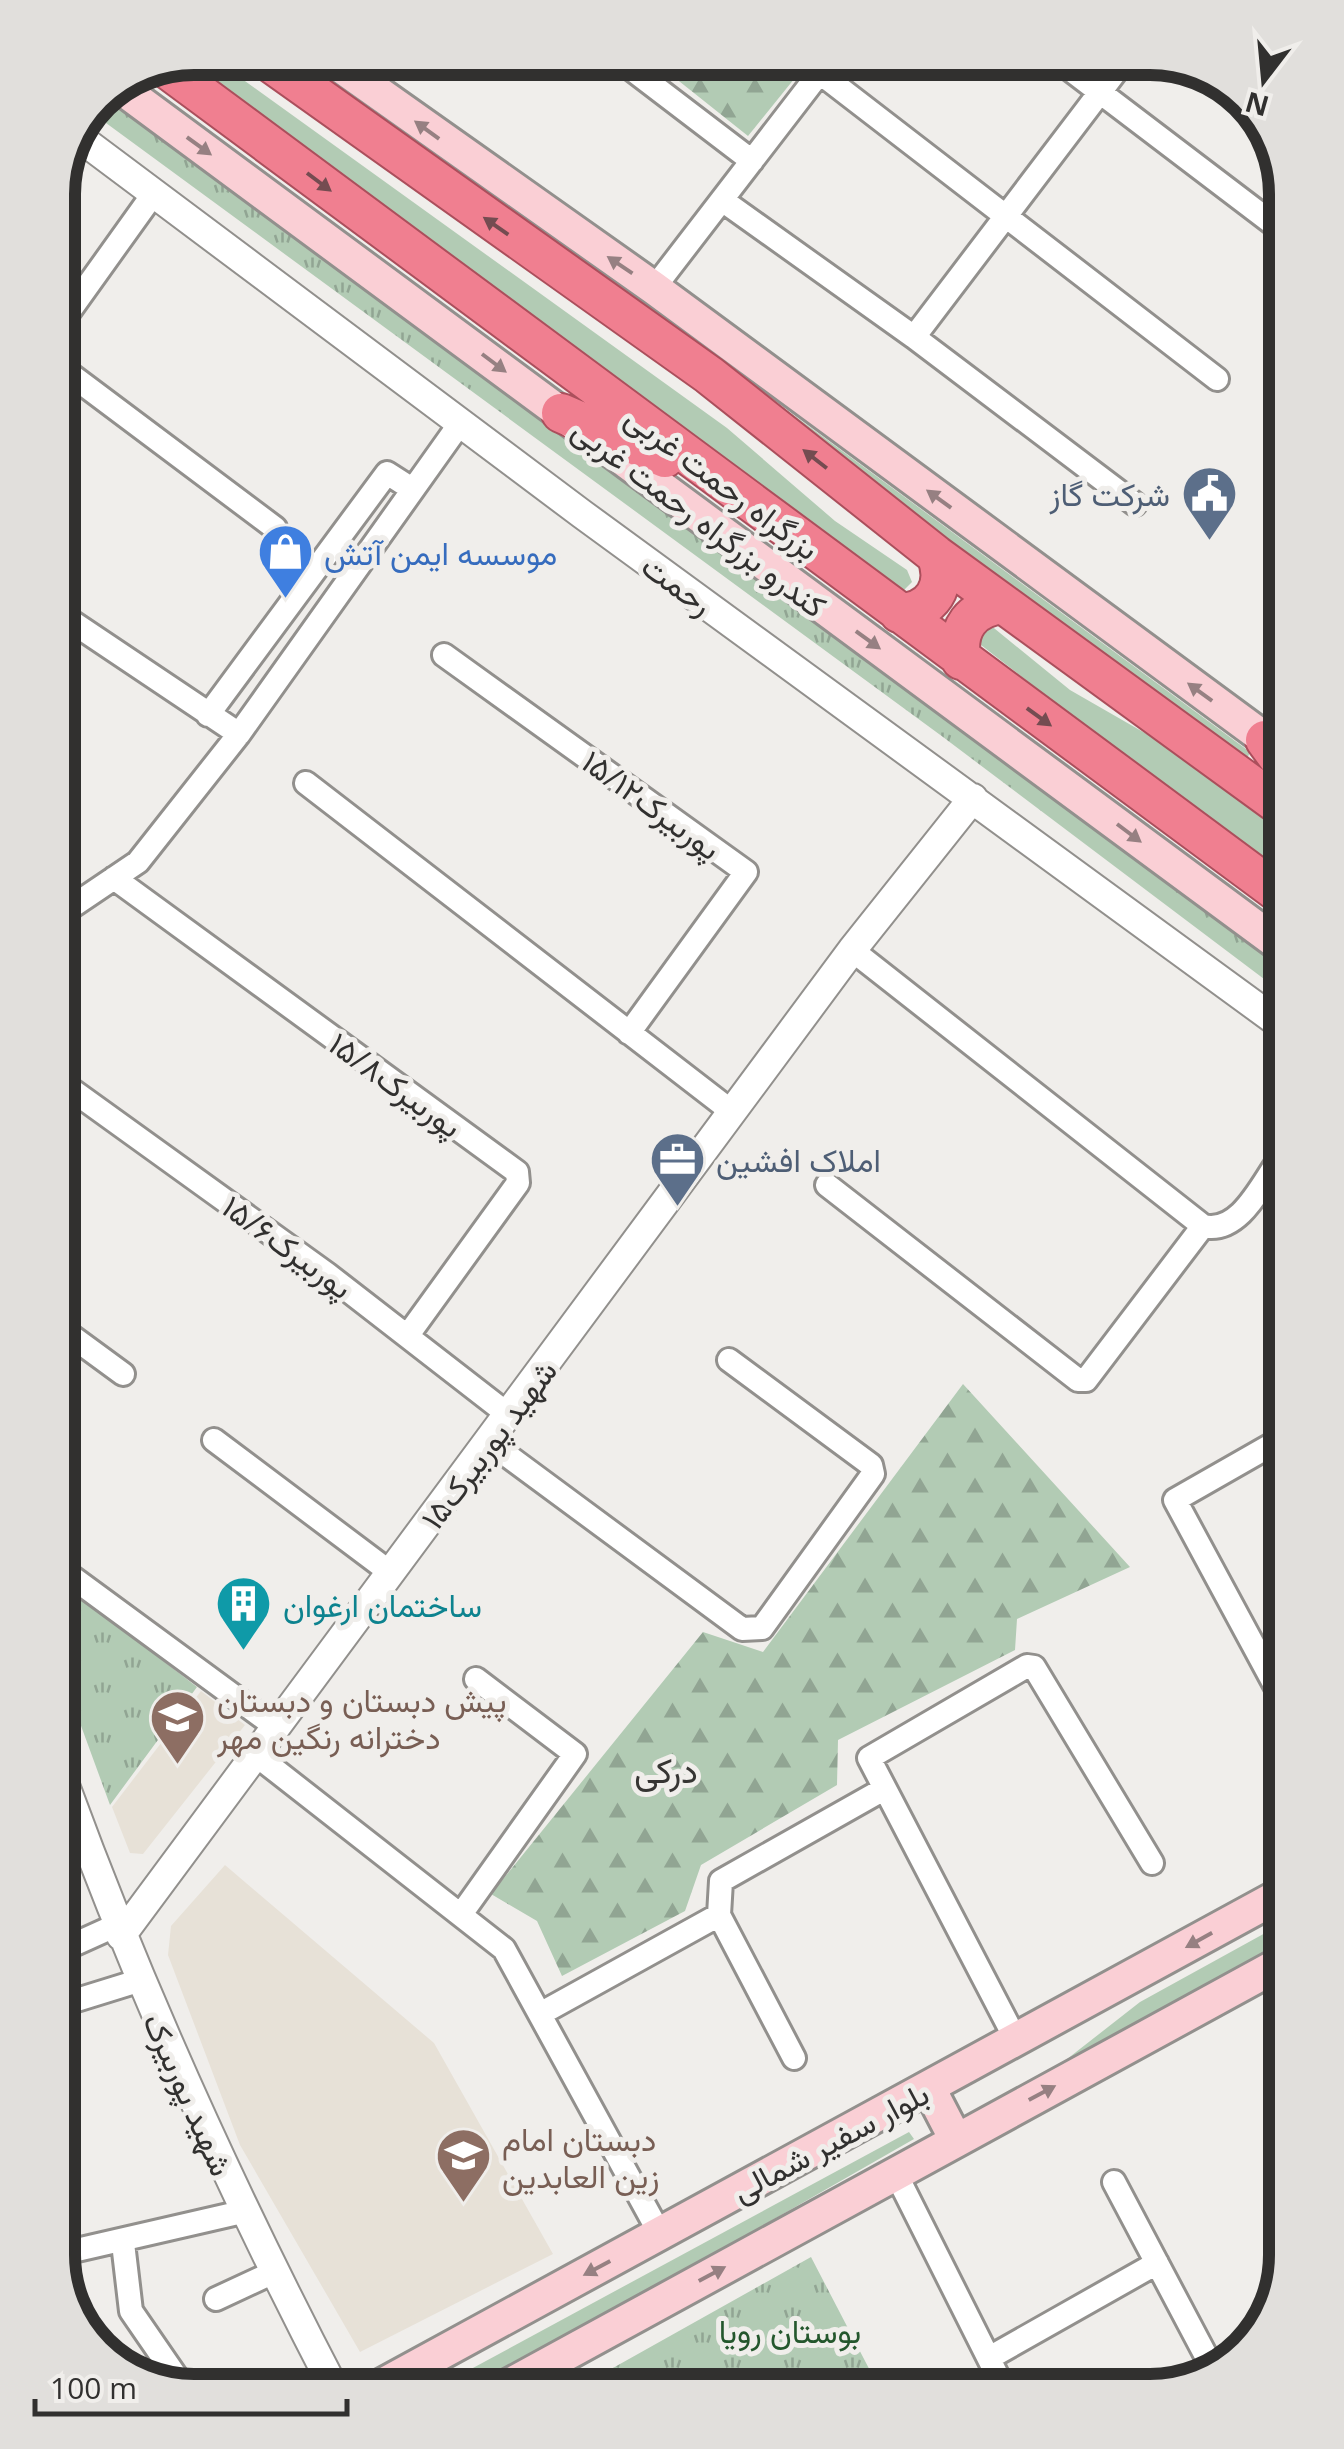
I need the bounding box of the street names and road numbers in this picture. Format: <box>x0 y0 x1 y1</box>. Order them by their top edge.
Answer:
street label: بزرگراه رحمت غربی <box>617 395 829 569</box>
street label: کندرو بزرگراه رحمت غربی <box>566 409 834 625</box>
street label: رحمت <box>635 546 721 622</box>
street label: پوربیرک۱۵/۱۲ <box>573 739 730 870</box>
street label: پوربیرک۱۵/۸ <box>320 1021 471 1148</box>
street label: پوربیرک۱۵/۶ <box>213 1184 362 1309</box>
street label: شهید پوربیرک۱۵ <box>410 1350 568 1539</box>
street label: شهید پوربیرک <box>132 2006 244 2183</box>
street label: بلوار سفیر شمالی <box>724 2071 936 2211</box>

